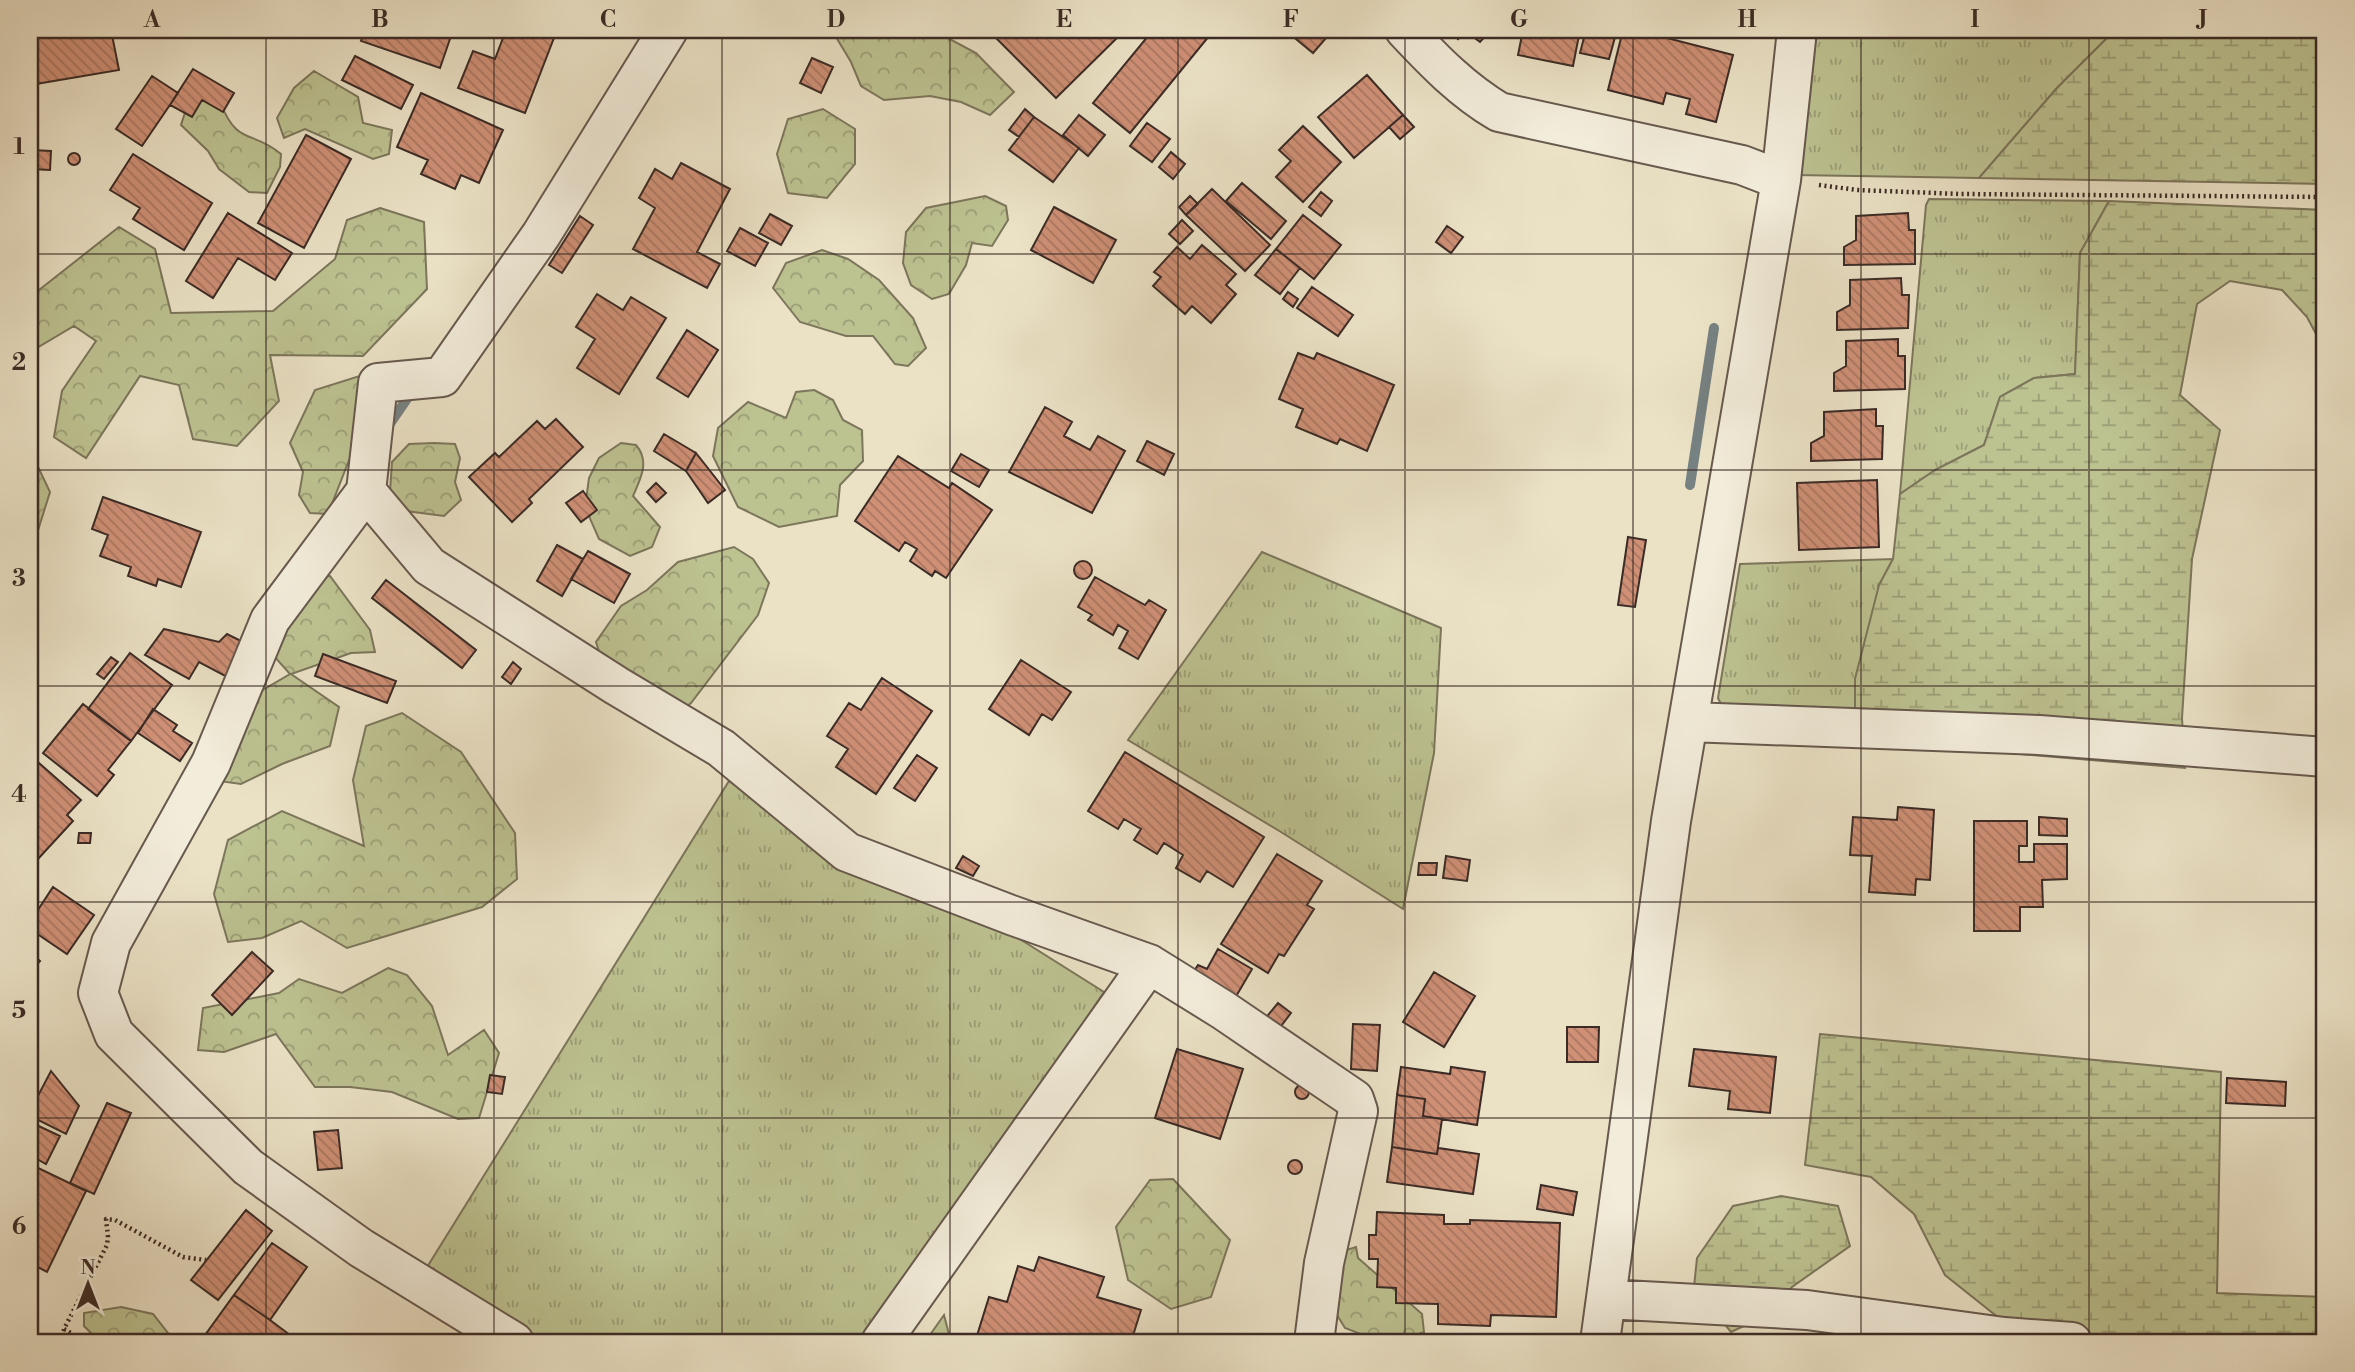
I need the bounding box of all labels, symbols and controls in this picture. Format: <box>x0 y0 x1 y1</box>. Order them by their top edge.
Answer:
text: A <box>143 6 161 34</box>
text: B <box>371 6 389 34</box>
text: C <box>600 6 616 34</box>
text: D <box>827 6 845 34</box>
text: E <box>1056 6 1072 34</box>
text: F <box>1283 6 1299 34</box>
text: G <box>1510 6 1528 34</box>
text: H <box>1738 6 1757 34</box>
text: I <box>1971 6 1980 34</box>
text: J <box>2196 6 2208 34</box>
text: 1 <box>13 133 25 161</box>
text: 2 <box>12 349 26 377</box>
text: 3 <box>12 565 26 593</box>
text: 4 <box>11 781 27 809</box>
text: 5 <box>12 997 26 1025</box>
text: 6 <box>12 1213 26 1241</box>
north arrow <box>52 1250 122 1320</box>
text: N <box>80 1256 96 1280</box>

